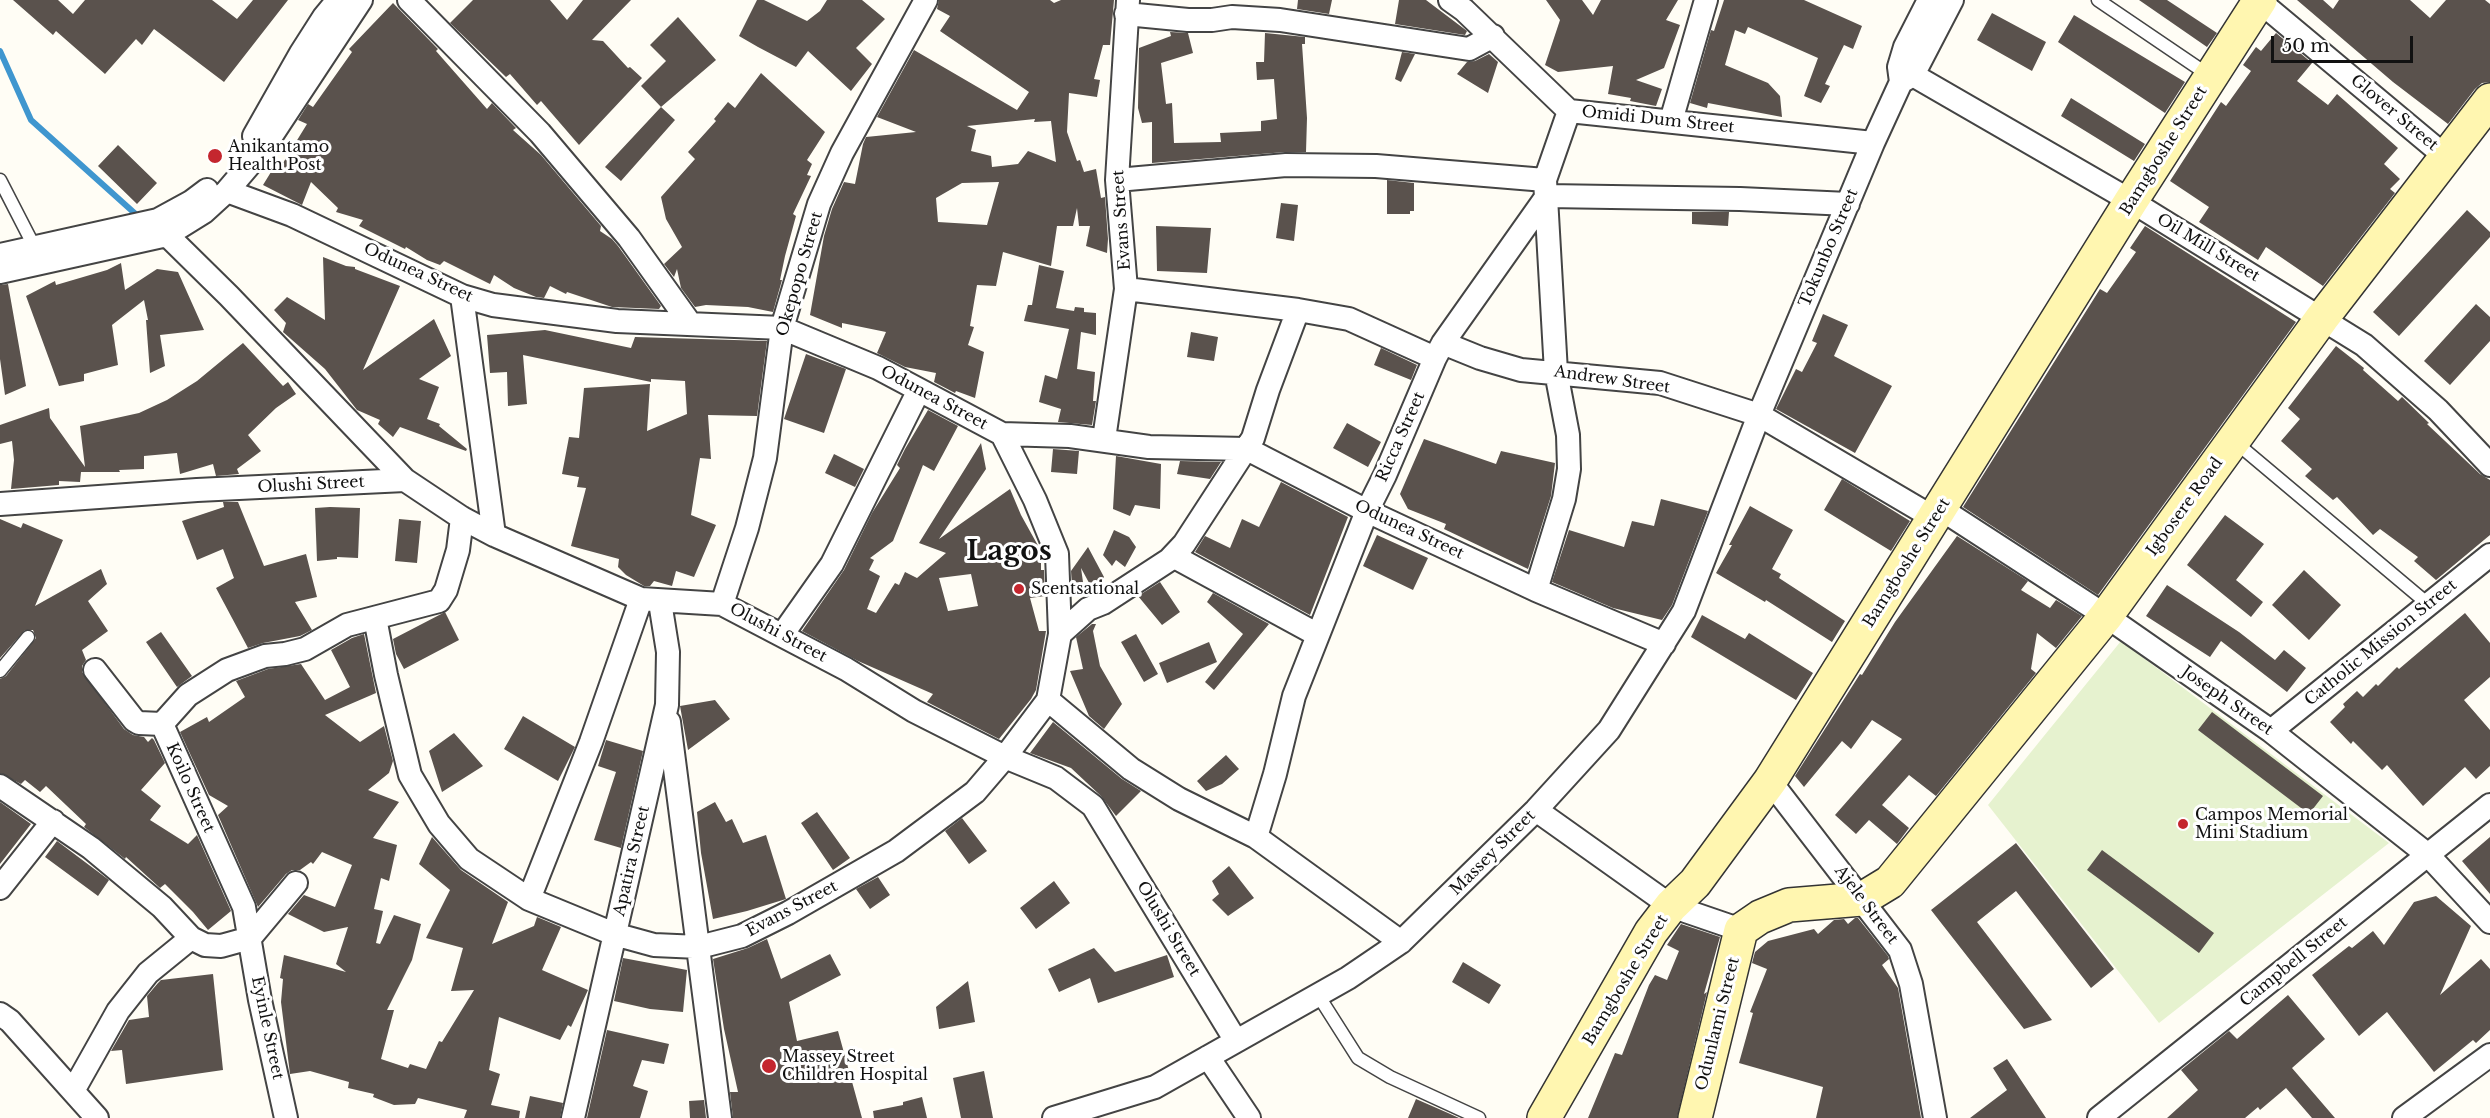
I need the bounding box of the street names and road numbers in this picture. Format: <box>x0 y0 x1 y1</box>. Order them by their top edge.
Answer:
street label: Glover Street <box>2346 71 2442 155</box>
street label: Bamgboshe Street <box>2116 83 2212 219</box>
street label: Omidi Dum Street <box>1581 102 1735 138</box>
street label: Evans Street <box>1109 169 1135 271</box>
street label: Tokunbo Street <box>1795 186 1863 310</box>
street label: Okepopo Street <box>773 209 827 339</box>
street label: Oil Mill Street <box>2153 210 2263 286</box>
street label: Odunea Street <box>360 239 476 307</box>
street label: Odunea Street <box>877 362 991 434</box>
street label: Andrew Street <box>1553 362 1671 398</box>
street label: Ricca Street <box>1373 389 1429 485</box>
street label: Igbosere Road <box>2143 454 2227 560</box>
street label: Olushi Street <box>257 473 365 497</box>
street label: Bamgboshe Street <box>1859 495 1955 631</box>
street label: Odunea Street <box>1351 496 1467 564</box>
street label: Catholic Mission Street <box>2301 576 2461 710</box>
street label: Olushi Street <box>726 599 830 667</box>
street label: Joseph Street <box>2178 662 2276 740</box>
street label: Koilo Street <box>162 740 218 836</box>
street label: Apatira Street <box>610 804 654 918</box>
street label: Massey Street <box>1446 806 1540 900</box>
street label: Ajele Street <box>1830 862 1902 948</box>
street label: Evans Street <box>743 877 841 941</box>
street label: Olushi Street <box>1132 878 1204 980</box>
street label: Bamgboshe Street <box>1579 911 1673 1049</box>
street label: Campbell Street <box>2236 913 2352 1011</box>
street label: Odunlami Street <box>1692 955 1744 1093</box>
street label: Eyinle Street <box>247 975 287 1081</box>

